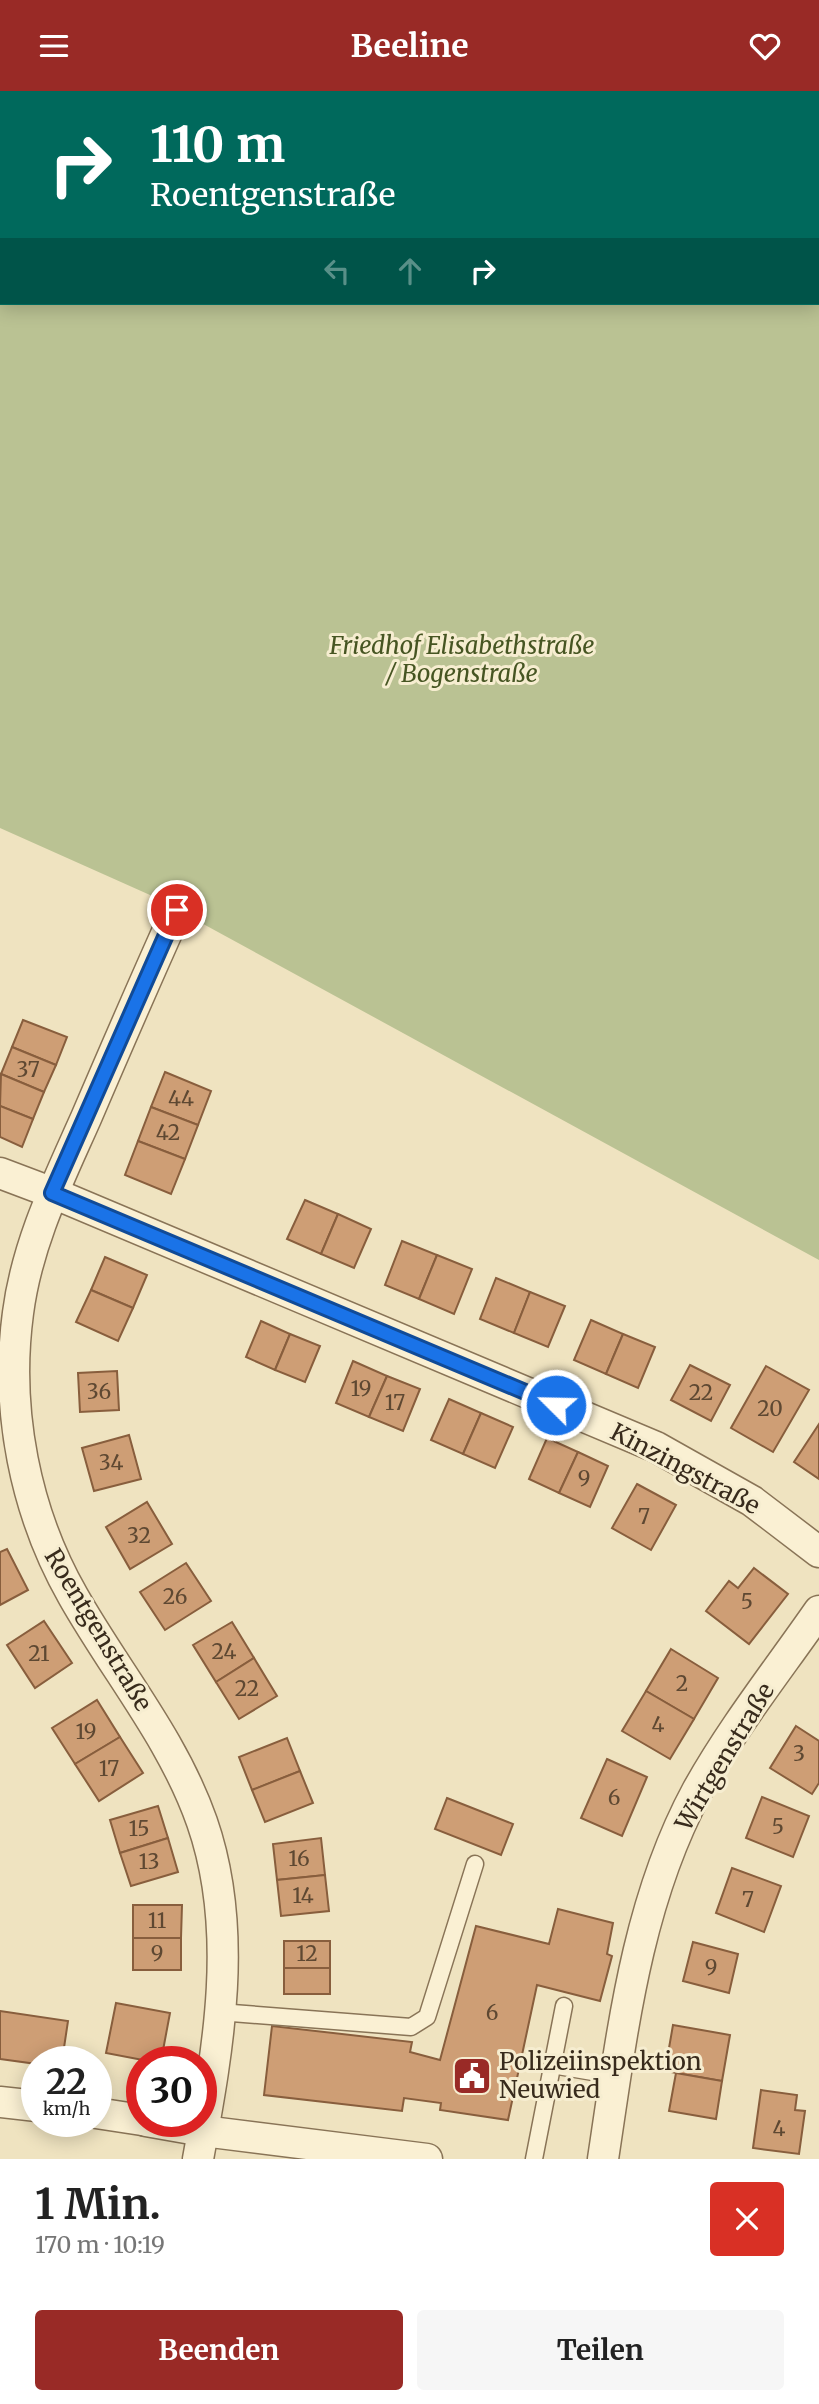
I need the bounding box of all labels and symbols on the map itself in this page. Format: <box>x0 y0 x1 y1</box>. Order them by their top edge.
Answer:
park label: Friedhof Elisabethstraße / Bogenstraße <box>328 630 595 689</box>
pin <box>147 880 207 940</box>
house number: 37 <box>16 1056 40 1083</box>
house number: 44 <box>168 1085 194 1112</box>
house number: 42 <box>156 1119 180 1146</box>
position arrow <box>519 1368 593 1442</box>
house number: 19 <box>350 1375 372 1402</box>
house number: 36 <box>87 1378 111 1405</box>
house number: 22 <box>689 1379 713 1406</box>
house number: 17 <box>385 1389 405 1416</box>
house number: 20 <box>757 1395 783 1422</box>
street label: Kinzingstraße <box>605 1416 765 1521</box>
house number: 34 <box>99 1449 123 1476</box>
house number: 9 <box>578 1465 590 1492</box>
house number: 7 <box>638 1503 650 1530</box>
house number: 32 <box>127 1522 151 1549</box>
street label: Roentgenstraße <box>38 1543 159 1717</box>
house number: 26 <box>163 1583 187 1610</box>
house number: 5 <box>741 1588 753 1615</box>
house number: 24 <box>212 1638 236 1665</box>
house number: 21 <box>28 1640 50 1667</box>
house number: 2 <box>676 1670 688 1697</box>
house number: 22 <box>235 1675 259 1702</box>
street label: Wirtgenstraße <box>668 1677 781 1837</box>
house number: 4 <box>652 1711 665 1738</box>
house number: 19 <box>75 1718 97 1745</box>
house number: 3 <box>793 1740 805 1767</box>
house number: 17 <box>99 1755 119 1782</box>
house number: 6 <box>608 1784 620 1811</box>
house number: 5 <box>772 1813 784 1840</box>
house number: 15 <box>128 1815 150 1842</box>
house number: 16 <box>288 1845 310 1872</box>
house number: 13 <box>139 1848 159 1875</box>
house number: 14 <box>292 1882 314 1909</box>
house number: 7 <box>742 1886 754 1913</box>
house number: 11 <box>148 1907 166 1934</box>
house number: 9 <box>151 1940 163 1967</box>
house number: 12 <box>296 1940 318 1967</box>
house number: 9 <box>705 1954 717 1981</box>
house number: 6 <box>486 1999 498 2026</box>
speed limit sign: 30 <box>126 2046 217 2137</box>
place label: Polizeiinspektion Neuwied <box>499 2046 702 2105</box>
public building icon: Polizeiinspektion Neuwied <box>451 2055 493 2097</box>
house number: 4 <box>773 2115 786 2142</box>

